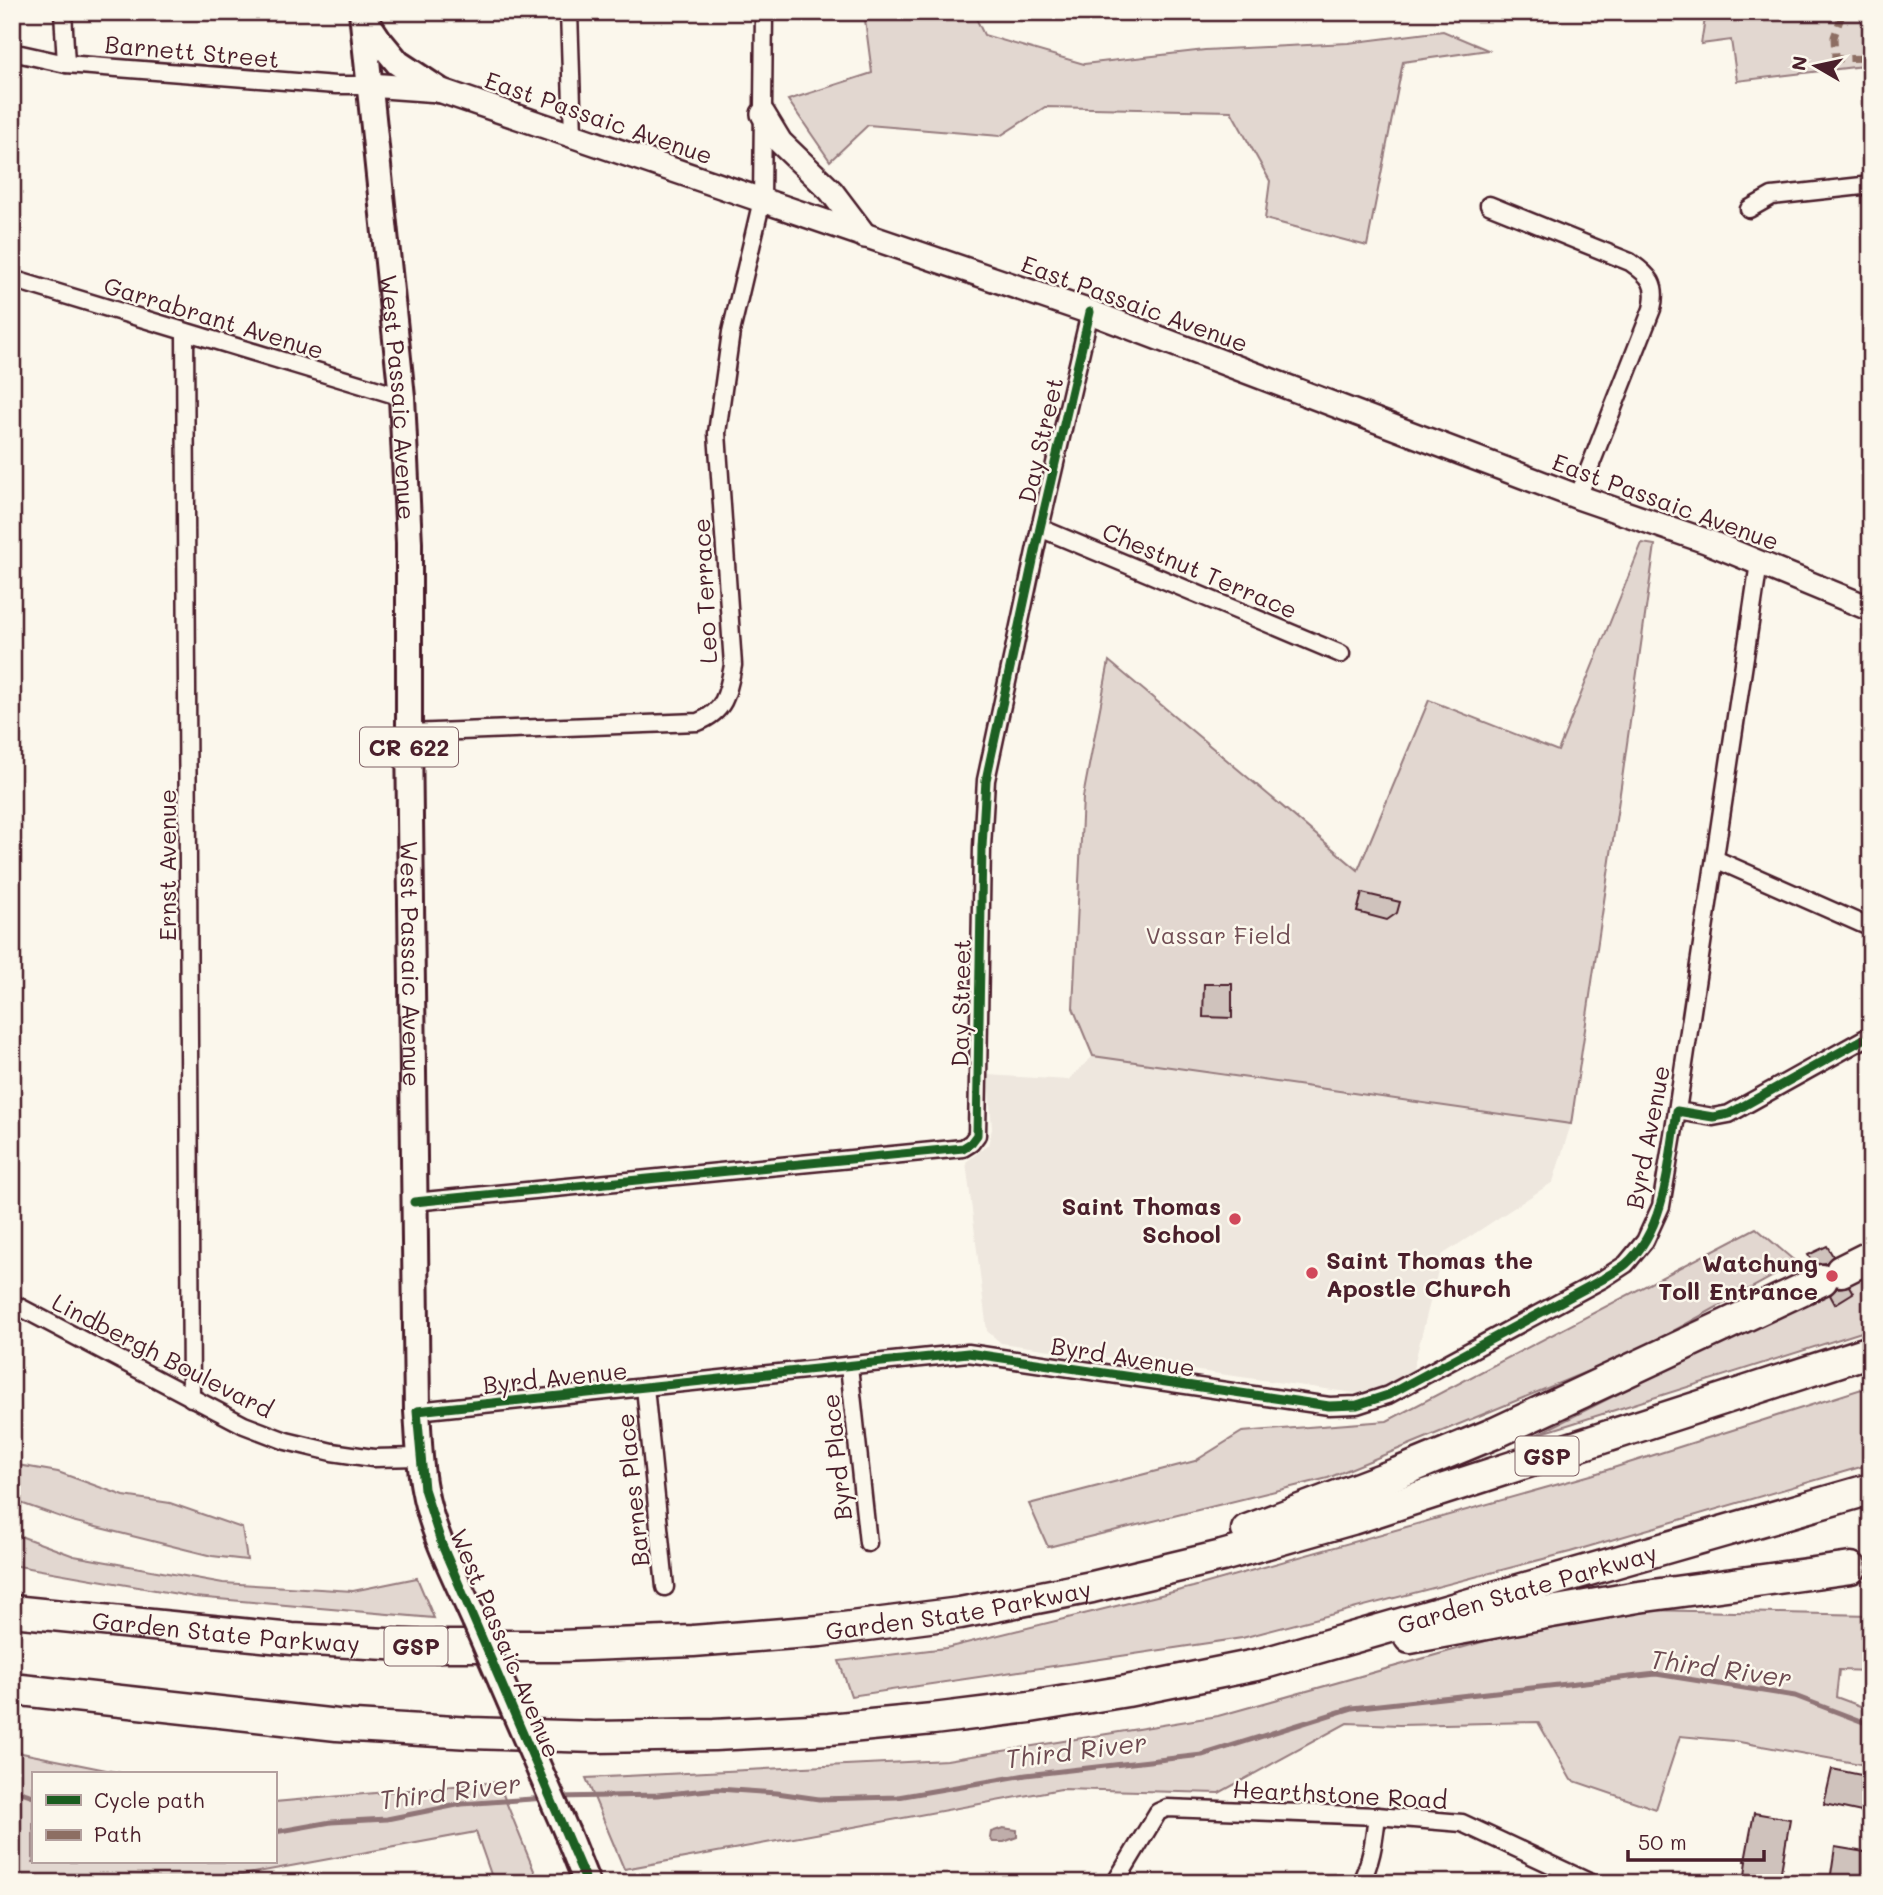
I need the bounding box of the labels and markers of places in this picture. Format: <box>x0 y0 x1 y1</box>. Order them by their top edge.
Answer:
place label: Saint Thomas School <box>1061 1190 1221 1249</box>
marker: Saint Thomas School <box>1227 1211 1243 1227</box>
place label: Saint Thomas the Apostle Church <box>1326 1244 1533 1303</box>
place label: Watchung Toll Entrance <box>1658 1247 1818 1306</box>
marker: Saint Thomas the Apostle Church <box>1304 1265 1320 1281</box>
marker: Watchung Toll Entrance <box>1824 1268 1840 1284</box>

